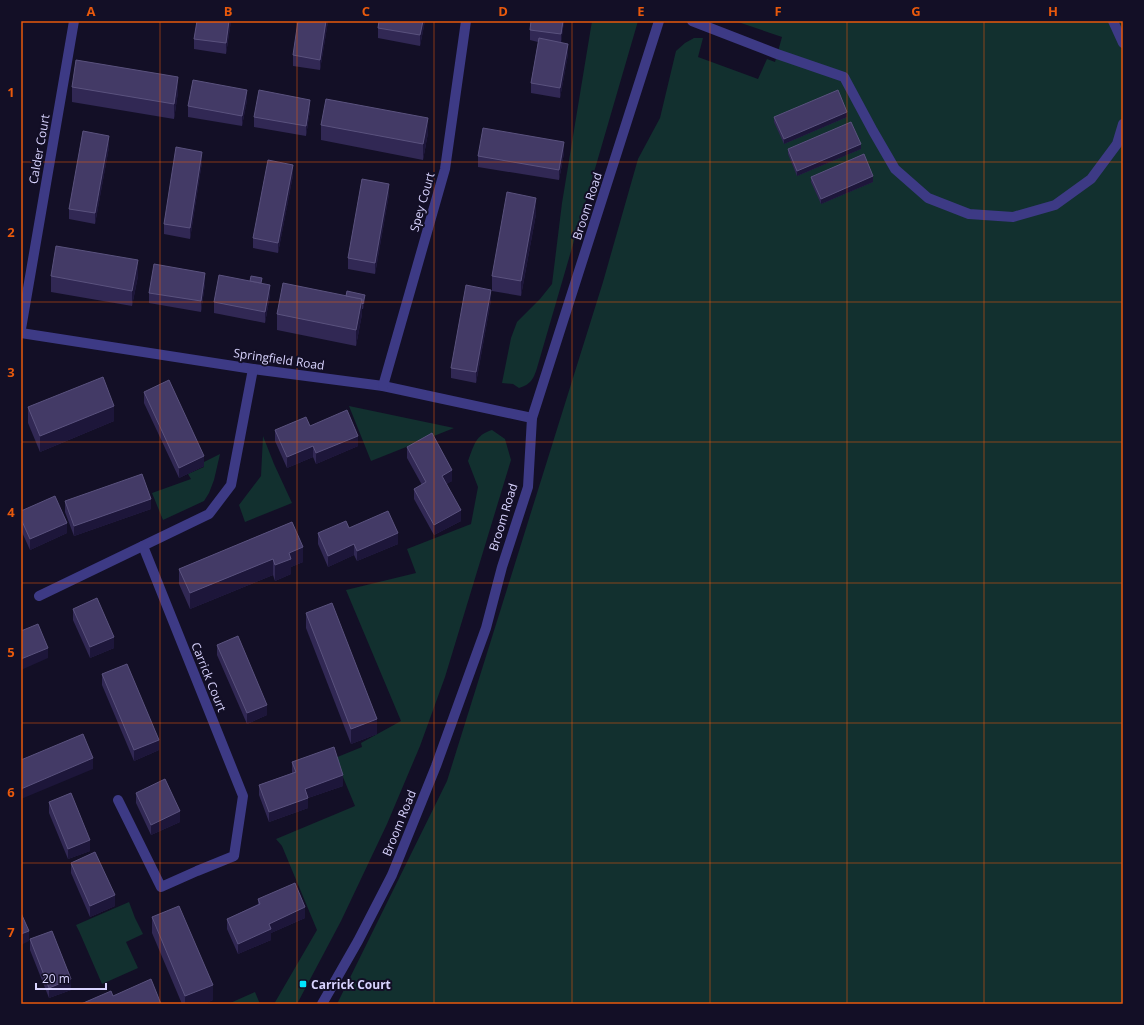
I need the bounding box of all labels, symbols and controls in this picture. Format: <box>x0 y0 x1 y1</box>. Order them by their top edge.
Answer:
text: A <box>87 2 96 20</box>
text: B <box>224 2 233 20</box>
text: C <box>362 2 370 20</box>
text: D <box>498 2 508 20</box>
text: E <box>637 2 645 20</box>
text: F <box>774 2 782 20</box>
text: G <box>911 2 921 20</box>
text: H <box>1048 2 1058 20</box>
text: 1 <box>7 83 15 101</box>
street label: Calder Court <box>24 113 54 185</box>
street label: Spey Court <box>405 170 439 234</box>
street label: Broom Road <box>568 170 606 242</box>
text: 2 <box>7 223 15 241</box>
street label: Springfield Road <box>232 344 326 374</box>
text: 3 <box>7 363 15 381</box>
street label: Broom Road <box>485 481 521 553</box>
text: 4 <box>7 503 15 521</box>
street label: Carrick Court <box>187 640 231 714</box>
text: 5 <box>7 643 15 661</box>
text: 6 <box>7 783 15 801</box>
street label: Broom Road <box>378 787 420 859</box>
text: 7 <box>7 923 15 941</box>
scale bar <box>36 965 106 991</box>
text: 20 m <box>42 970 70 987</box>
place label: Carrick Court <box>311 976 391 993</box>
marker: Carrick Court <box>298 979 308 989</box>

